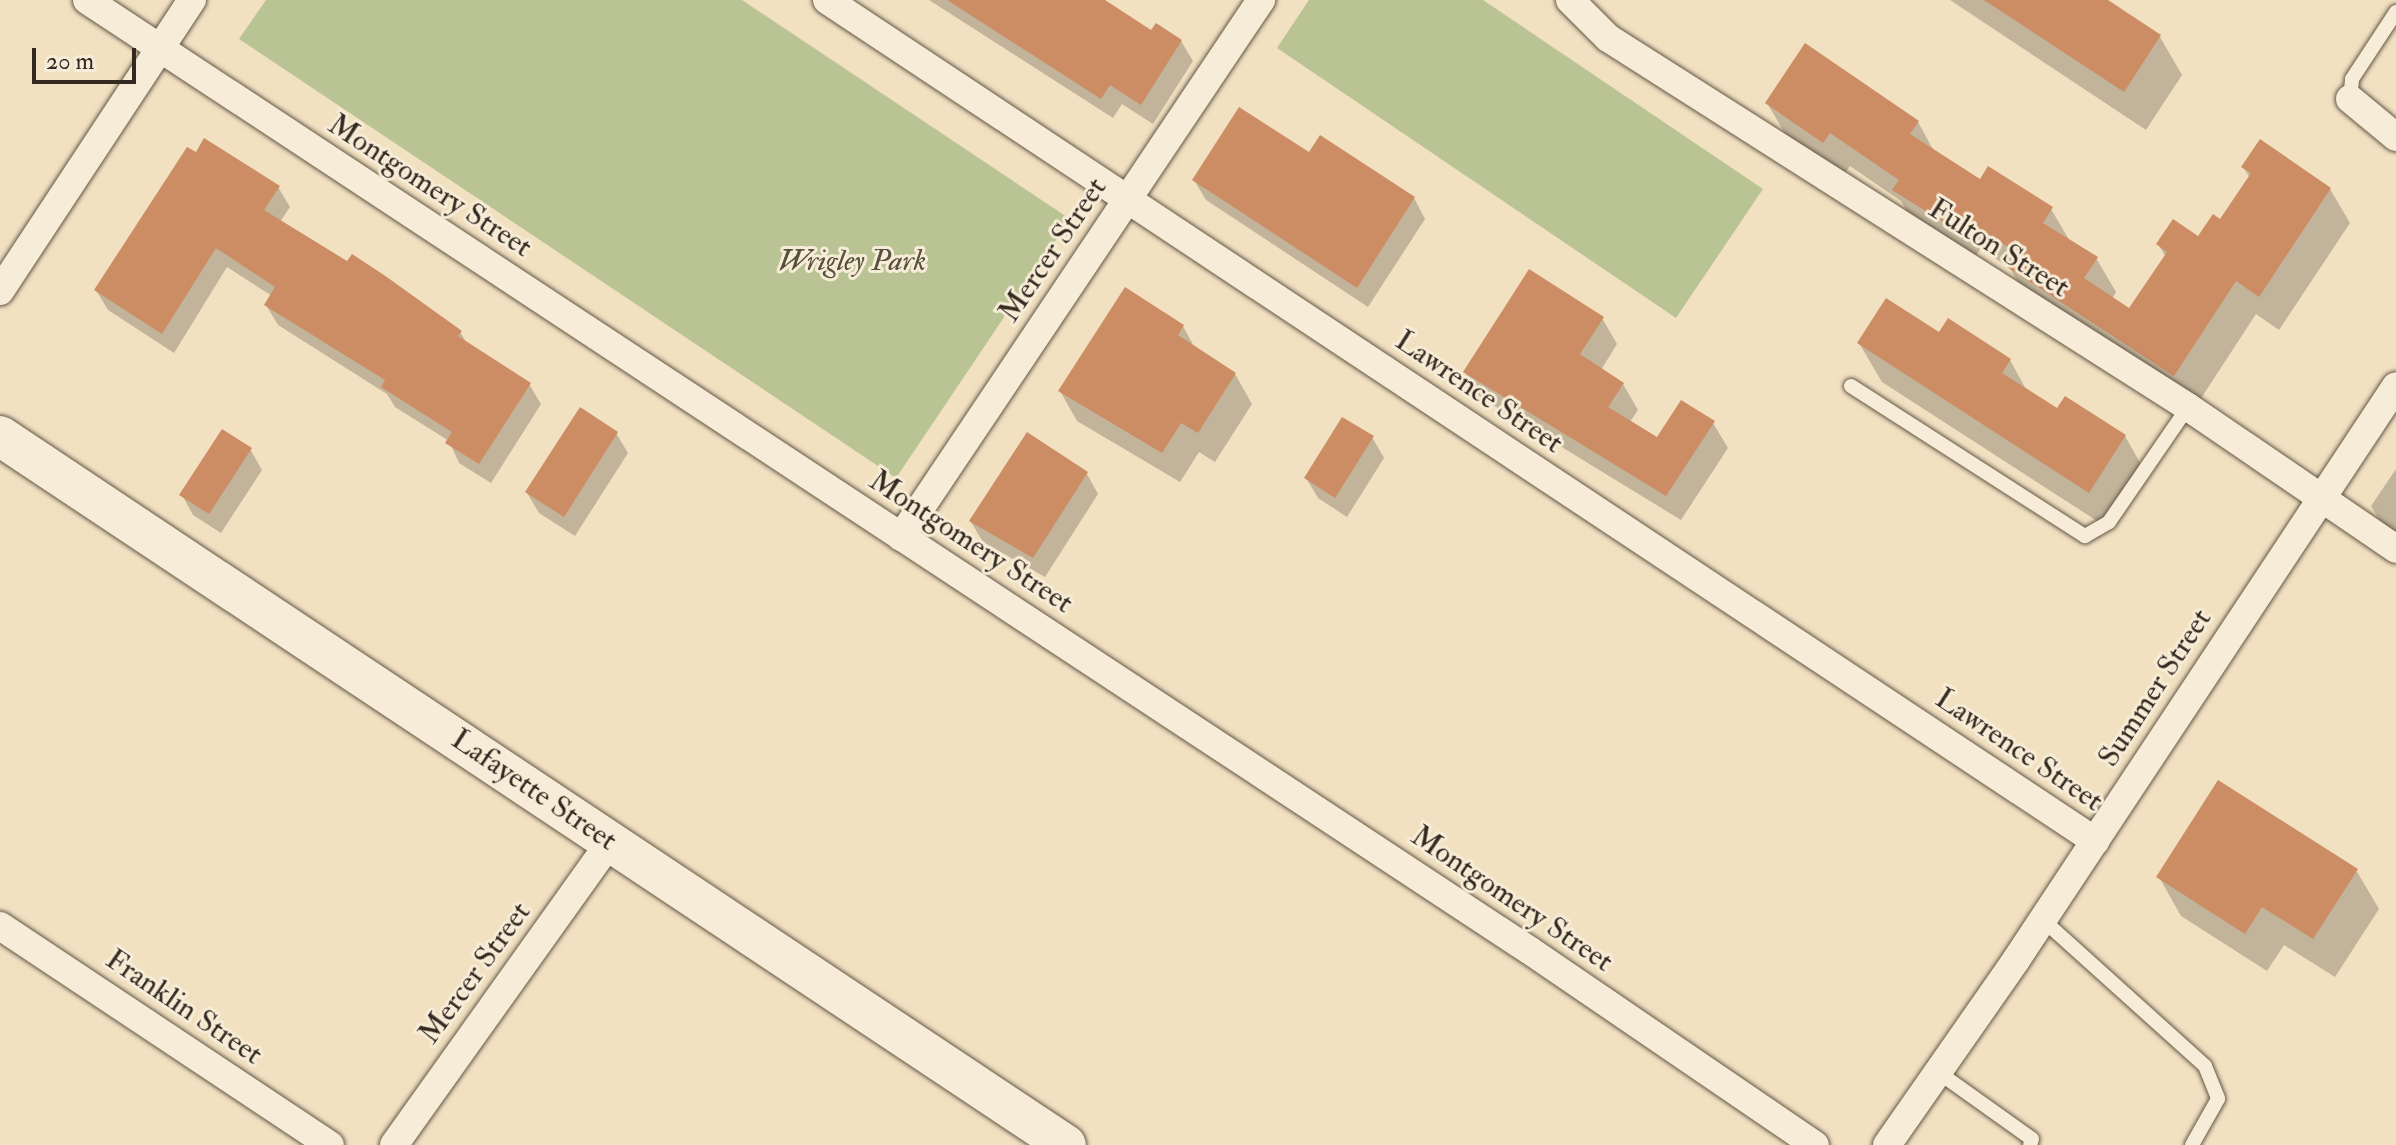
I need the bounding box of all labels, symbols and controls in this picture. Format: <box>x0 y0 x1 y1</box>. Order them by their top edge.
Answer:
scale bar <box>36 32 140 82</box>
text: 20 m <box>46 46 94 77</box>
street label: Montgomery Street <box>321 107 539 265</box>
street label: Mercer Street <box>992 171 1114 329</box>
street label: Fulton Street <box>1922 191 2076 305</box>
park label: Wrigley Park <box>778 243 926 279</box>
street label: Lawrence Street <box>1388 323 1570 461</box>
street label: Montgomery Street <box>862 463 1080 621</box>
street label: Summer Street <box>2091 602 2219 774</box>
street label: Lawrence Street <box>1928 681 2110 819</box>
street label: Lafayette Street <box>444 721 624 859</box>
street label: Montgomery Street <box>1404 818 1620 980</box>
street label: Mercer Street <box>411 895 539 1051</box>
street label: Franklin Street <box>99 941 269 1073</box>

